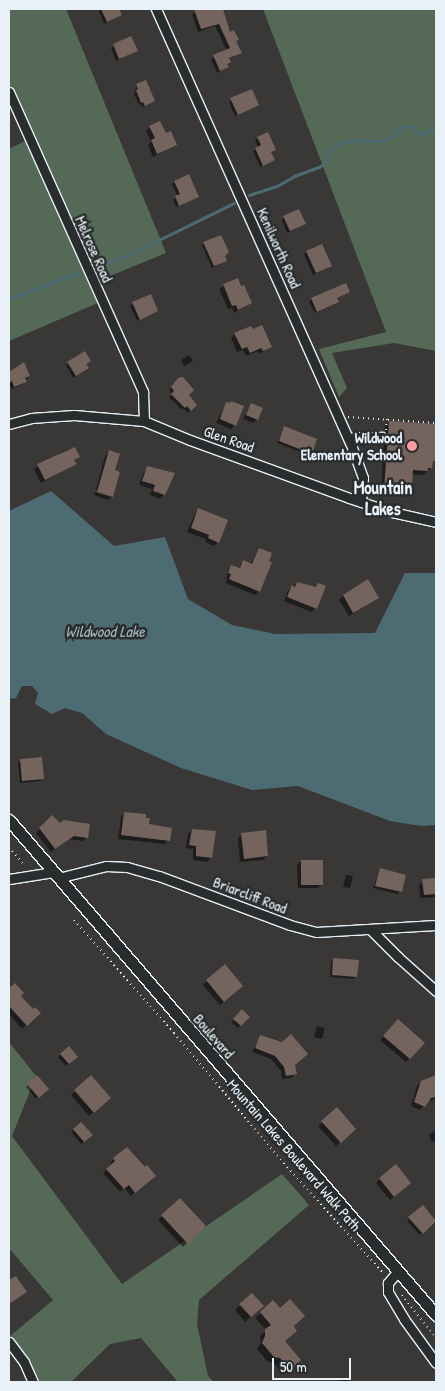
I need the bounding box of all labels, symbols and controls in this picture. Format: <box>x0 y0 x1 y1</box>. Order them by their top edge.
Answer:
street label: Kenilworth Road <box>253 205 305 291</box>
street label: Melrose Road <box>71 213 117 285</box>
street label: Glen Road <box>201 422 257 456</box>
place label: Wildwood Elementary School <box>301 428 402 463</box>
marker: Wildwood Elementary School <box>406 440 418 452</box>
district label: Mountain Lakes <box>354 478 412 520</box>
water label: Wildwood Lake <box>65 621 145 641</box>
street label: Briarcliff Road <box>211 873 289 917</box>
street label: Boulevard <box>190 1010 238 1062</box>
street label: Mountain Lakes Boulevard Walk Path <box>223 1075 365 1235</box>
scale bar <box>275 1348 354 1380</box>
text: 50 m <box>280 1356 307 1377</box>

